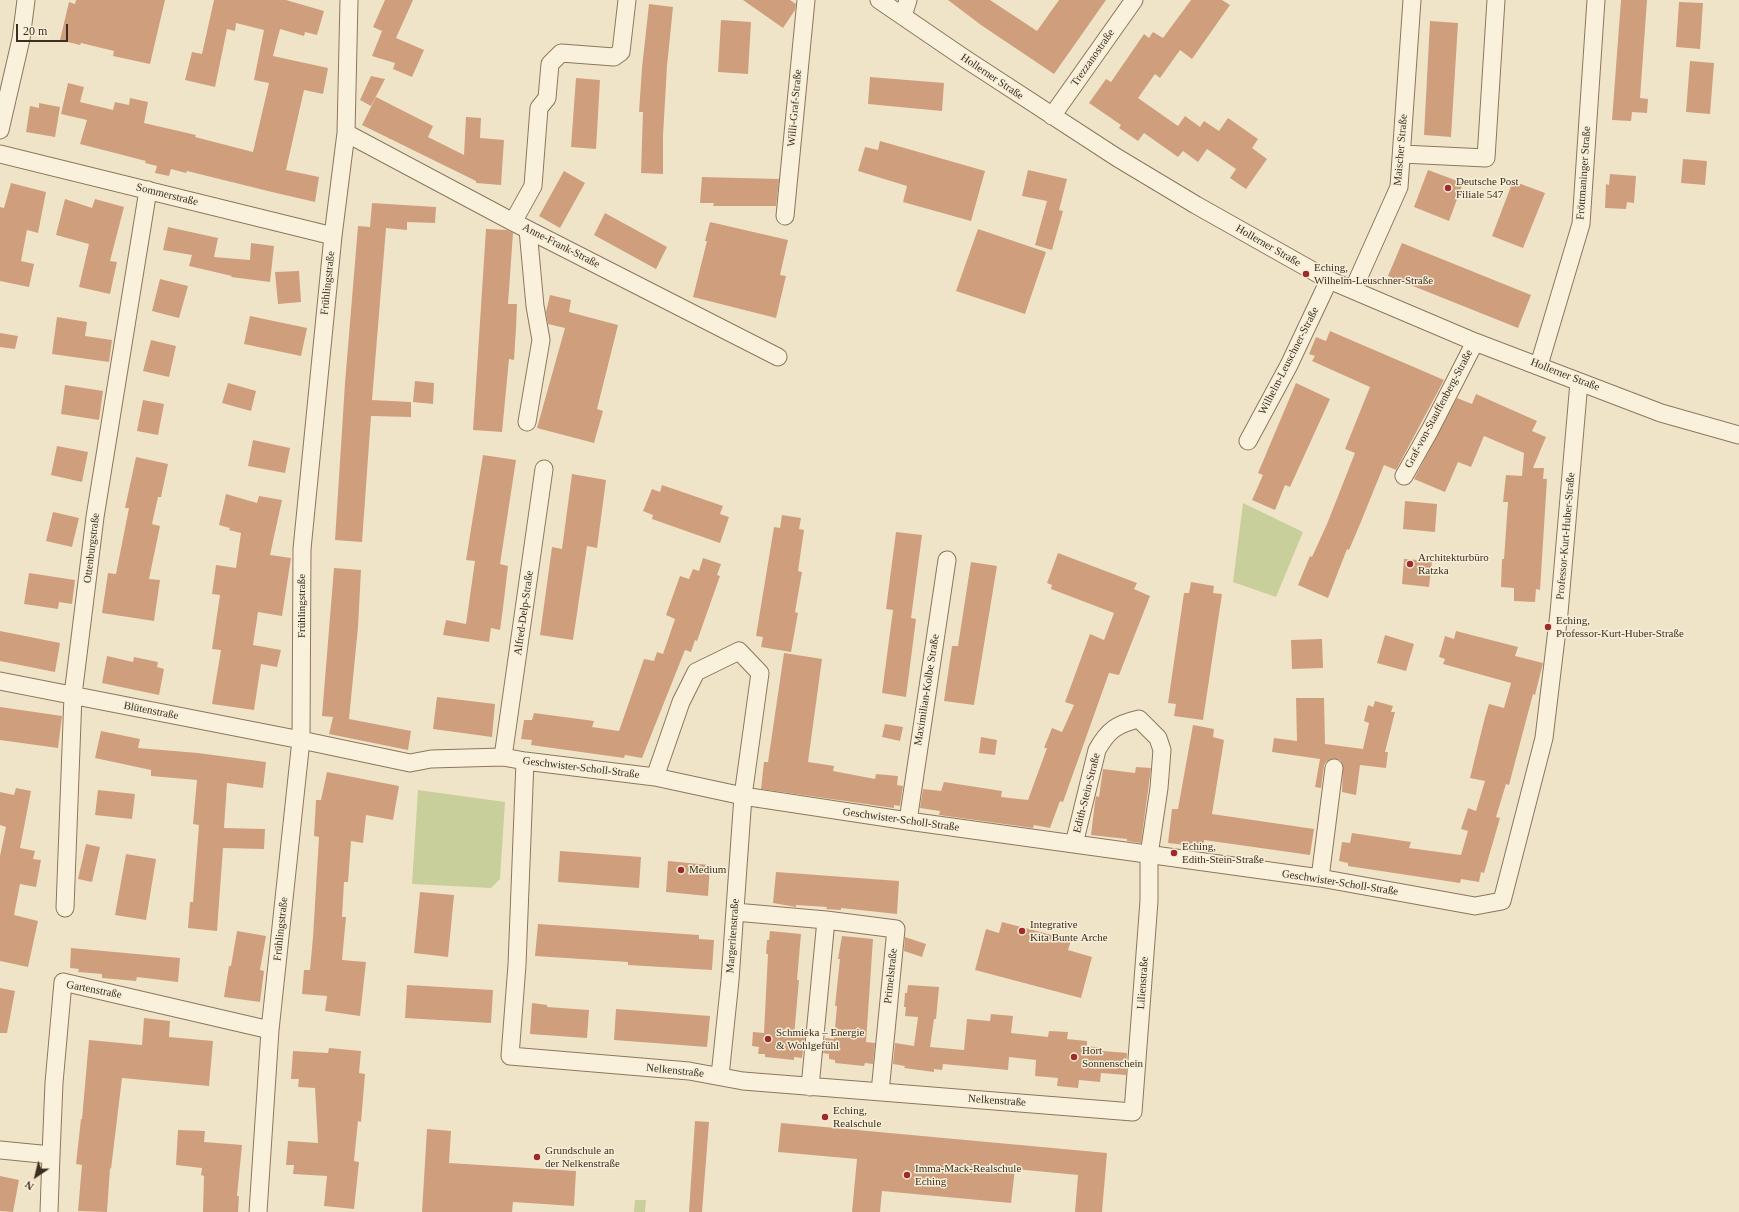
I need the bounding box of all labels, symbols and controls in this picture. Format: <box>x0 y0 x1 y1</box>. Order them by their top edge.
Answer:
scale bar <box>18 16 70 42</box>
text: 20 m <box>23 24 47 38</box>
street label: Trezzanostraße <box>1068 27 1118 89</box>
street label: Hollerner Straße <box>958 51 1026 103</box>
street label: Willi-Graf-Straße <box>785 69 805 147</box>
street label: Maischer Straße <box>1391 114 1411 186</box>
street label: Fröttmaninger Straße <box>1574 126 1594 220</box>
place label: Deutsche Post Filiale 547 <box>1456 175 1519 201</box>
street label: Sommerstraße <box>135 181 199 209</box>
marker: Deutsche Post Filiale 547 <box>1443 183 1453 193</box>
street label: Anne-Frank-Straße <box>520 221 602 271</box>
street label: Hollerner Straße <box>1233 222 1303 270</box>
street label: Frühlingstraße <box>318 250 338 316</box>
place label: Eching, Wilhelm-Leuschner-Straße <box>1314 261 1433 287</box>
marker: Eching, Wilhelm-Leuschner-Straße <box>1301 269 1311 279</box>
street label: Wilhelm-Leuschner-Straße <box>1256 305 1322 417</box>
street label: Graf-von-Stauffenberg-Straße <box>1402 348 1476 470</box>
street label: Hollerner Straße <box>1529 356 1601 394</box>
street label: Professor-Kurt-Huber-Straße <box>1554 472 1578 600</box>
street label: Ottenburgstraße <box>81 512 103 584</box>
place label: Architekturbüro Ratzka <box>1418 551 1489 577</box>
marker: Architekturbüro Ratzka <box>1405 559 1415 569</box>
street label: Alfred-Delp-Straße <box>512 570 536 656</box>
street label: Frühlingstraße <box>295 574 309 638</box>
place label: Eching, Professor-Kurt-Huber-Straße <box>1556 614 1684 640</box>
marker: Eching, Professor-Kurt-Huber-Straße <box>1543 622 1553 632</box>
street label: Maximilian-Kolbe Straße <box>912 633 942 747</box>
street label: Blütenstraße <box>122 699 180 723</box>
street label: Edith-Stein-Straße <box>1071 752 1103 834</box>
street label: Geschwister-Scholl-Straße <box>522 754 640 782</box>
street label: Geschwister-Scholl-Straße <box>842 805 960 835</box>
place label: Eching, Edith-Stein-Straße <box>1182 840 1264 866</box>
marker: Eching, Edith-Stein-Straße <box>1169 848 1179 858</box>
place label: Medium <box>689 863 726 877</box>
marker: Medium <box>676 865 686 875</box>
street label: Geschwister-Scholl-Straße <box>1281 867 1399 899</box>
street label: Frühlingstraße <box>271 896 291 962</box>
street label: Margeritenstraße <box>724 898 742 974</box>
place label: Integrative Kita Bunte Arche <box>1030 918 1108 944</box>
marker: Integrative Kita Bunte Arche <box>1017 926 1027 936</box>
street label: Primelstraße <box>882 948 900 1004</box>
street label: Lilienstraße <box>1135 956 1151 1010</box>
street label: Gartenstraße <box>65 978 123 1002</box>
place label: Schmieka – Energie & Wohlgefühl <box>776 1026 864 1052</box>
marker: Schmieka – Energie & Wohlgefühl <box>763 1034 773 1044</box>
place label: Hort Sonnenschein <box>1082 1044 1143 1070</box>
marker: Hort Sonnenschein <box>1069 1052 1079 1062</box>
street label: Nelkenstraße <box>645 1061 705 1081</box>
street label: Nelkenstraße <box>968 1092 1026 1110</box>
place label: Eching, Realschule <box>833 1104 881 1130</box>
marker: Eching, Realschule <box>820 1112 830 1122</box>
place label: Grundschule an der Nelkenstraße <box>545 1144 620 1170</box>
marker: Grundschule an der Nelkenstraße <box>532 1152 542 1162</box>
north arrow <box>16 1156 56 1196</box>
place label: Imma-Mack-Realschule Eching <box>915 1162 1021 1188</box>
marker: Imma-Mack-Realschule Eching <box>902 1170 912 1180</box>
text: N <box>22 1179 36 1193</box>

